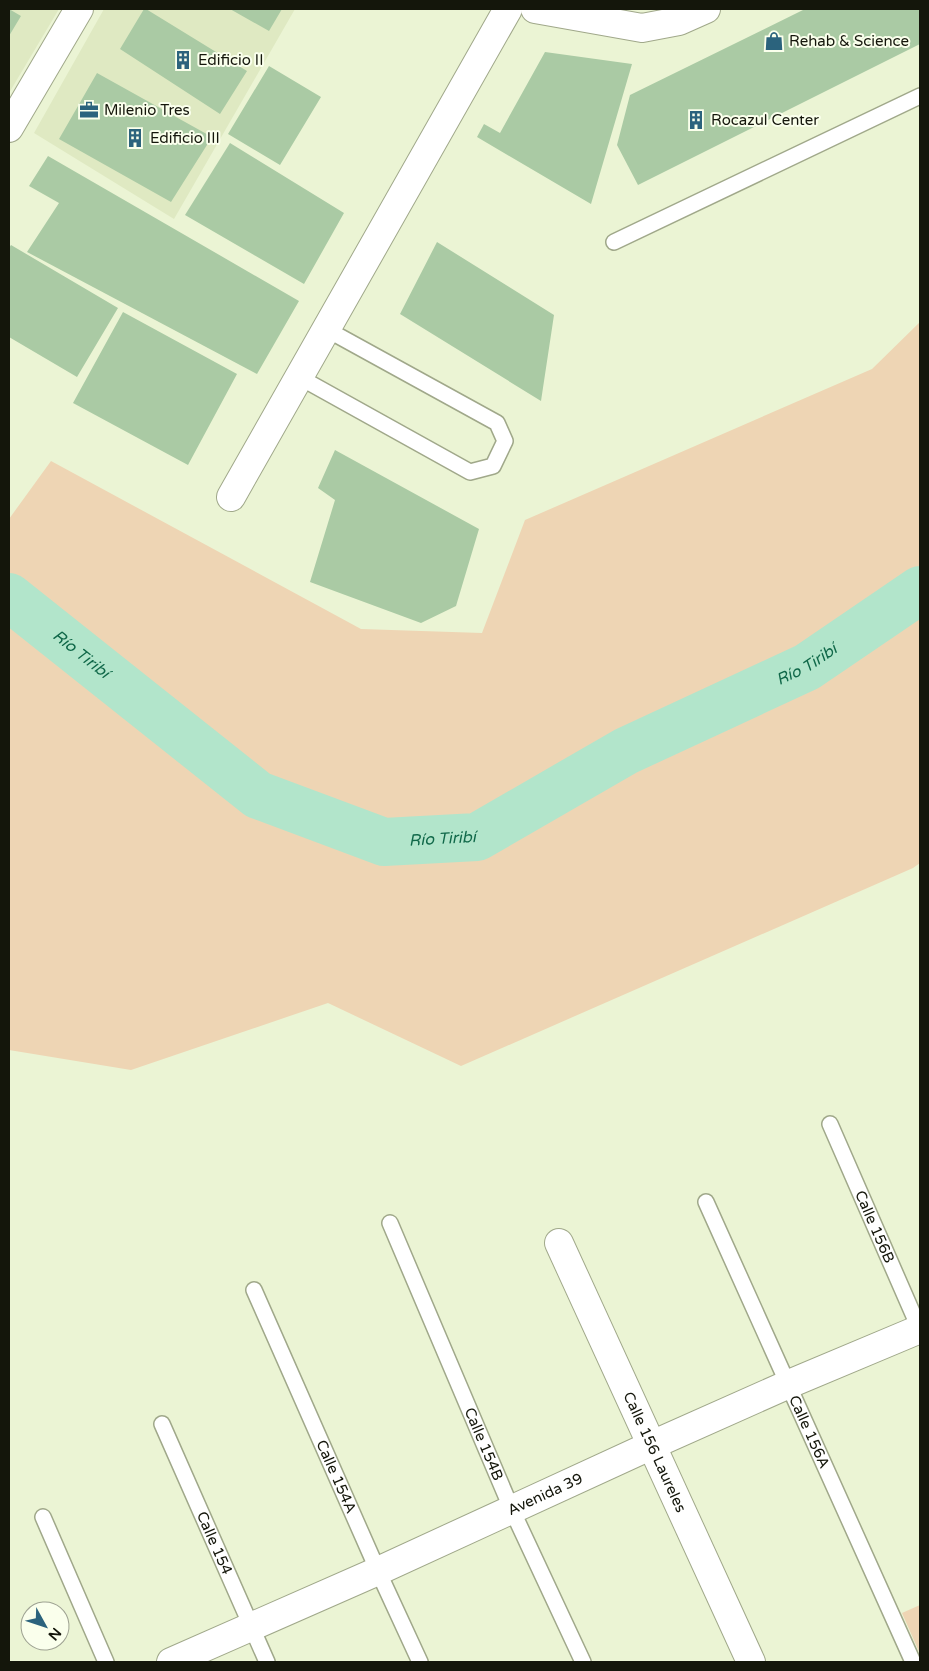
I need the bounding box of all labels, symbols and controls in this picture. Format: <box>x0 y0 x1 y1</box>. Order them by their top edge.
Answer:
shop icon: Rehab & Science <box>763 30 785 52</box>
place label: Rehab & Science <box>789 32 909 50</box>
building icon: Edificio II <box>172 49 194 71</box>
place label: Edificio II <box>198 51 263 69</box>
office icon: Milenio Tres <box>78 99 100 121</box>
place label: Milenio Tres <box>104 101 190 119</box>
building icon: Rocazul Center <box>685 109 707 131</box>
place label: Rocazul Center <box>711 111 819 129</box>
building icon: Edificio III <box>124 127 146 149</box>
place label: Edificio III <box>150 129 220 147</box>
water label: Río Tiribí <box>49 626 116 685</box>
water label: Río Tiribí <box>773 638 843 690</box>
water label: Río Tiribí <box>408 827 479 851</box>
street label: Calle 156B <box>851 1188 899 1266</box>
street label: Calle 156 Laureles <box>619 1389 690 1515</box>
street label: Calle 156A <box>785 1392 834 1471</box>
street label: Calle 154B <box>460 1405 507 1483</box>
street label: Calle 154A <box>312 1437 360 1516</box>
street label: Avenida 39 <box>505 1469 585 1519</box>
street label: Calle 154 <box>193 1509 236 1577</box>
north arrow <box>20 1601 70 1651</box>
text: N <box>44 1624 65 1644</box>

